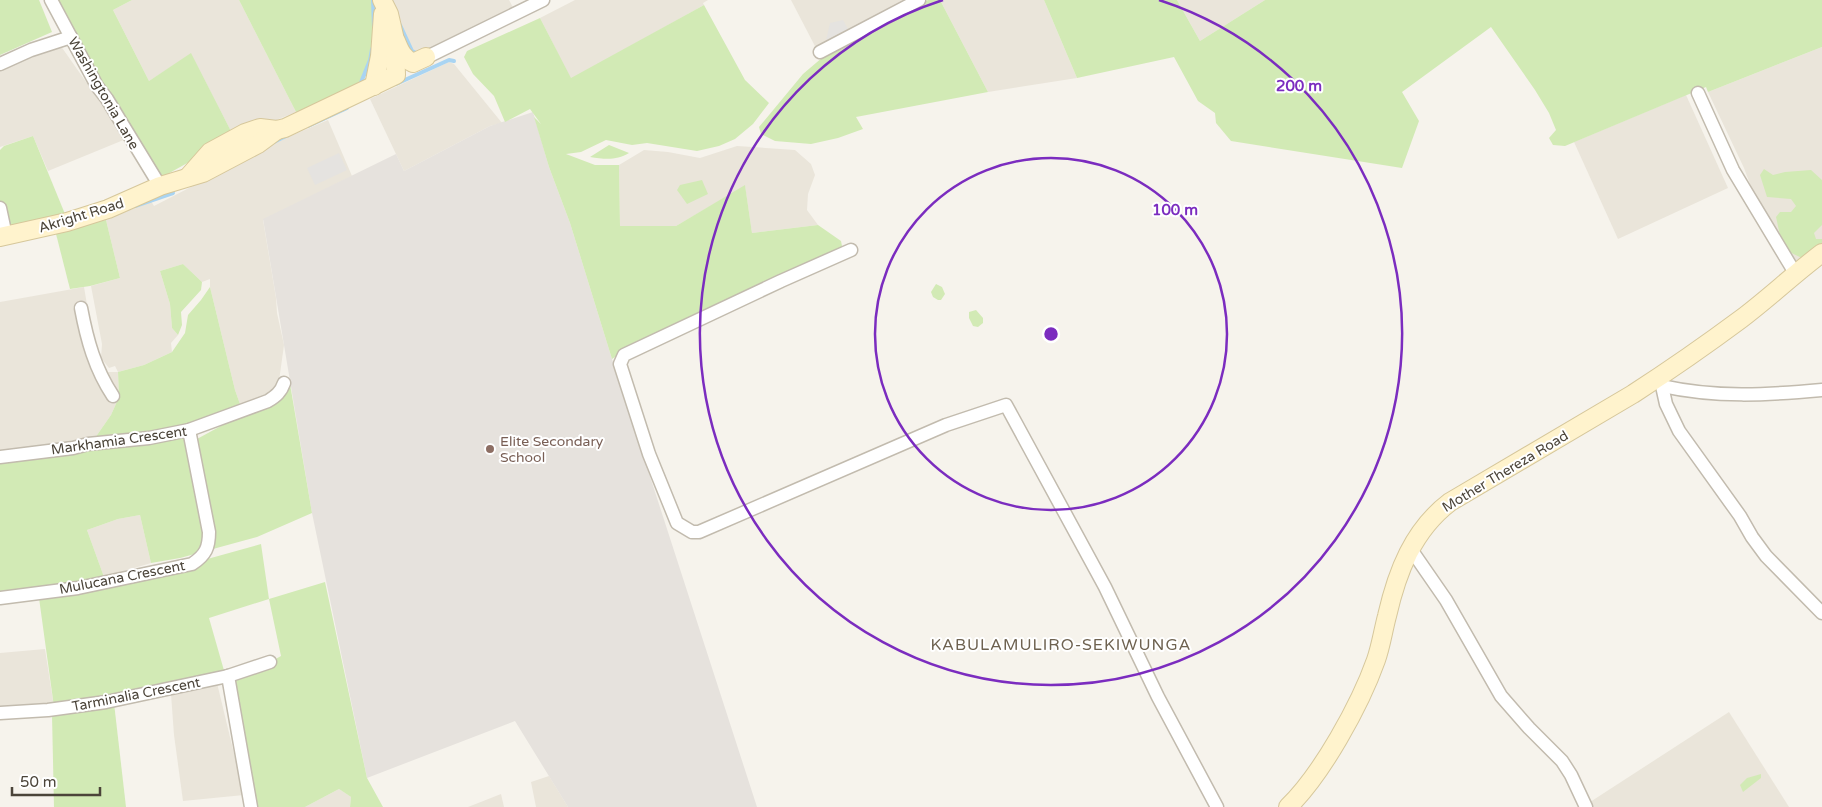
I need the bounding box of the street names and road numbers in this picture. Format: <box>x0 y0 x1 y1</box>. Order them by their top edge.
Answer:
street label: Washingtonia Lane <box>64 34 143 153</box>
street label: Akright Road <box>36 194 126 237</box>
street label: Markhamia Crescent <box>50 422 189 458</box>
street label: Mother Thereza Road <box>1439 427 1571 516</box>
street label: Mulucana Crescent <box>58 557 187 598</box>
street label: Tarminalia Crescent <box>71 674 202 715</box>

